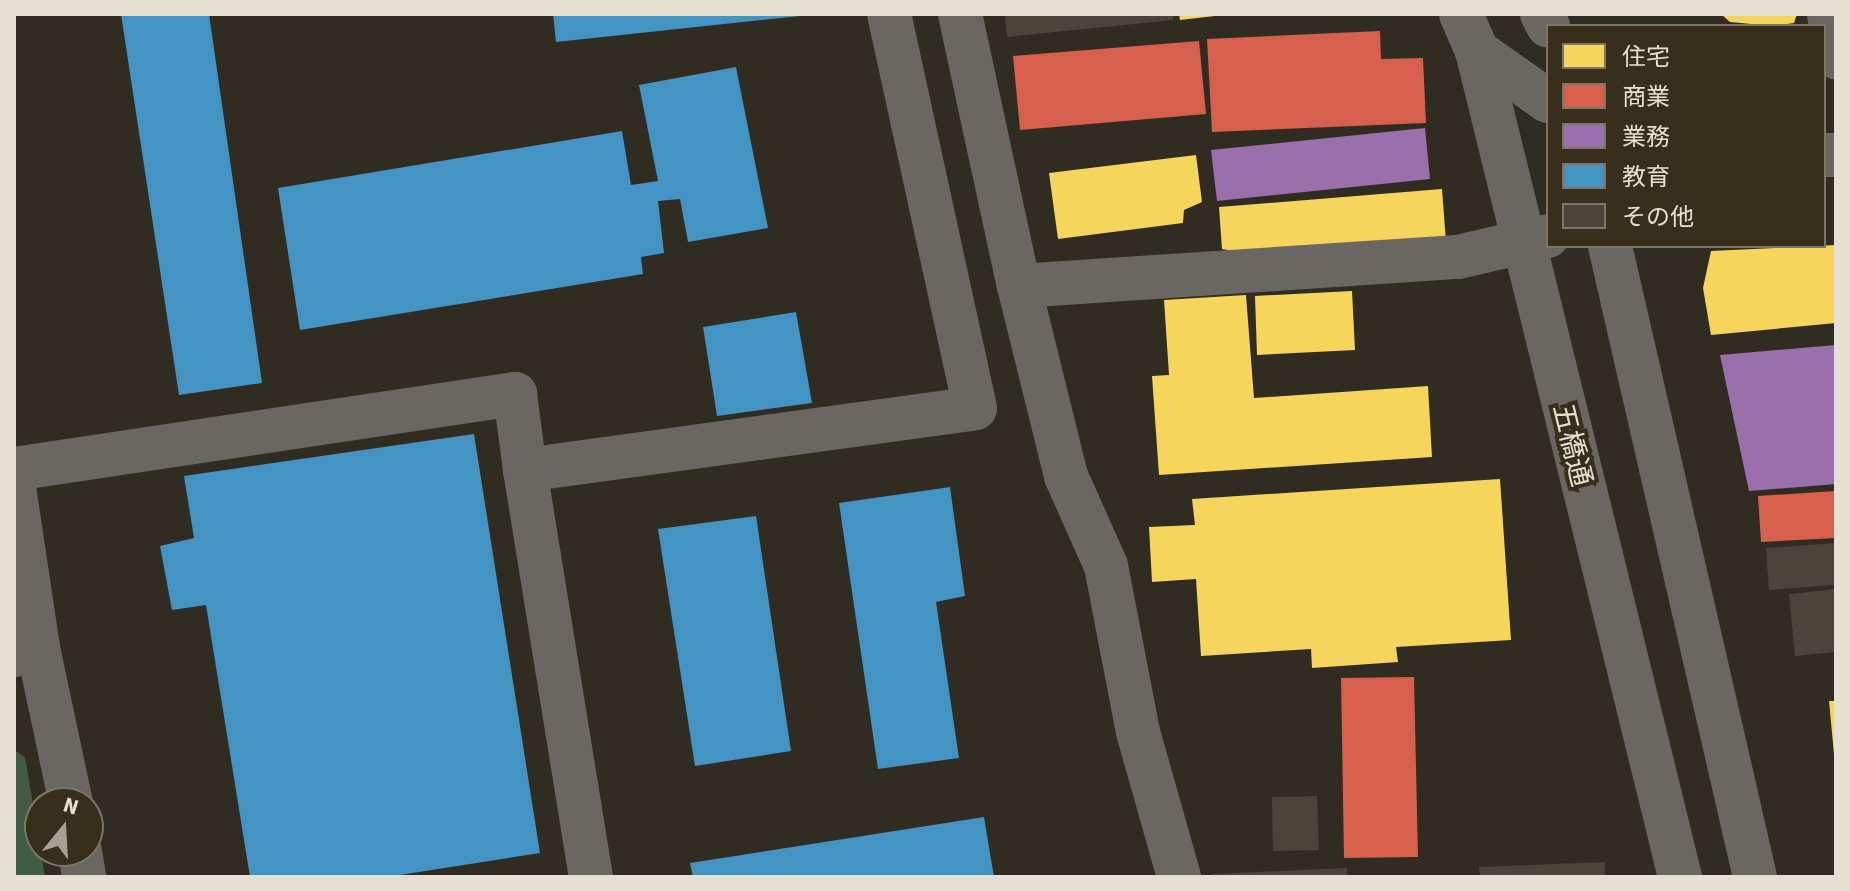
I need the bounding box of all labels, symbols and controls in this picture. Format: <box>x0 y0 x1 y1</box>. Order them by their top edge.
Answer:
legend <box>1546 24 1826 248</box>
text: 住宅 <box>1622 40 1670 75</box>
text: 商業 <box>1622 80 1670 115</box>
text: 業務 <box>1622 120 1670 155</box>
text: 教育 <box>1622 160 1670 195</box>
text: その他 <box>1622 200 1694 235</box>
street label: 五橋通 <box>1546 400 1598 490</box>
north arrow <box>24 787 104 867</box>
text: N <box>59 789 83 824</box>

